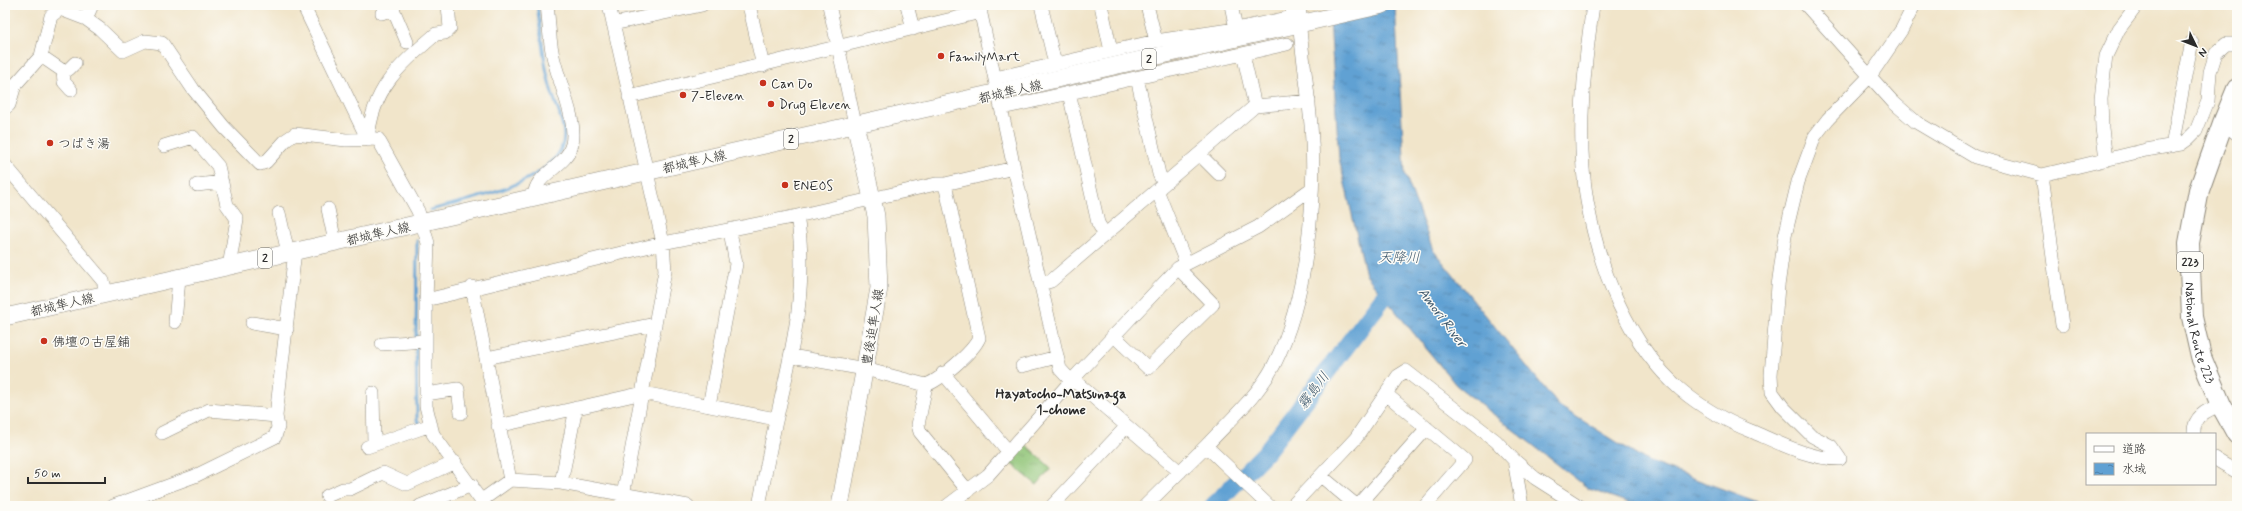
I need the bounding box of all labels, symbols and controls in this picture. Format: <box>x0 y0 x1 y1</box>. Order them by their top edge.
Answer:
north arrow <box>2176 26 2216 66</box>
text: N <box>2195 45 2210 60</box>
place label: FamilyMart <box>949 49 1020 66</box>
road number: 2 <box>1142 49 1156 69</box>
marker: FamilyMart <box>936 51 946 61</box>
place label: Can Do <box>771 76 813 93</box>
street label: 都城隼人線 <box>977 77 1045 108</box>
marker: Can Do <box>758 78 768 88</box>
place label: 7-Eleven <box>691 88 744 105</box>
marker: 7-Eleven <box>678 90 688 100</box>
place label: Drug Eleven <box>779 97 851 115</box>
marker: Drug Eleven <box>766 99 776 109</box>
road number: 2 <box>784 129 798 149</box>
place label: つばき湯 <box>58 136 110 153</box>
marker: つばき湯 <box>45 138 55 148</box>
street label: 都城隼人線 <box>661 147 729 178</box>
place label: ENEOS <box>793 178 833 195</box>
marker: ENEOS <box>780 180 790 190</box>
street label: 都城隼人線 <box>345 219 413 250</box>
road number: 2 <box>258 248 272 268</box>
water label: 天降川 <box>1378 249 1420 267</box>
road number: 223 <box>2177 252 2203 272</box>
street label: National Route 223 <box>2181 282 2218 387</box>
water label: Amori River <box>1414 284 1472 353</box>
street label: 豊後迫隼人線 <box>859 286 888 367</box>
street label: 都城隼人線 <box>29 290 97 321</box>
place label: 佛壇の古屋鋪 <box>52 334 130 351</box>
marker: 佛壇の古屋鋪 <box>39 336 49 346</box>
water label: 霧島川 <box>1294 368 1334 413</box>
district label: Hayatocho-Matsunaga 1-chome <box>996 385 1126 419</box>
legend <box>2086 433 2216 485</box>
text: 道路 <box>2122 442 2146 458</box>
scale bar <box>28 459 105 485</box>
text: 水域 <box>2122 462 2146 478</box>
text: 50 m <box>34 466 61 482</box>

